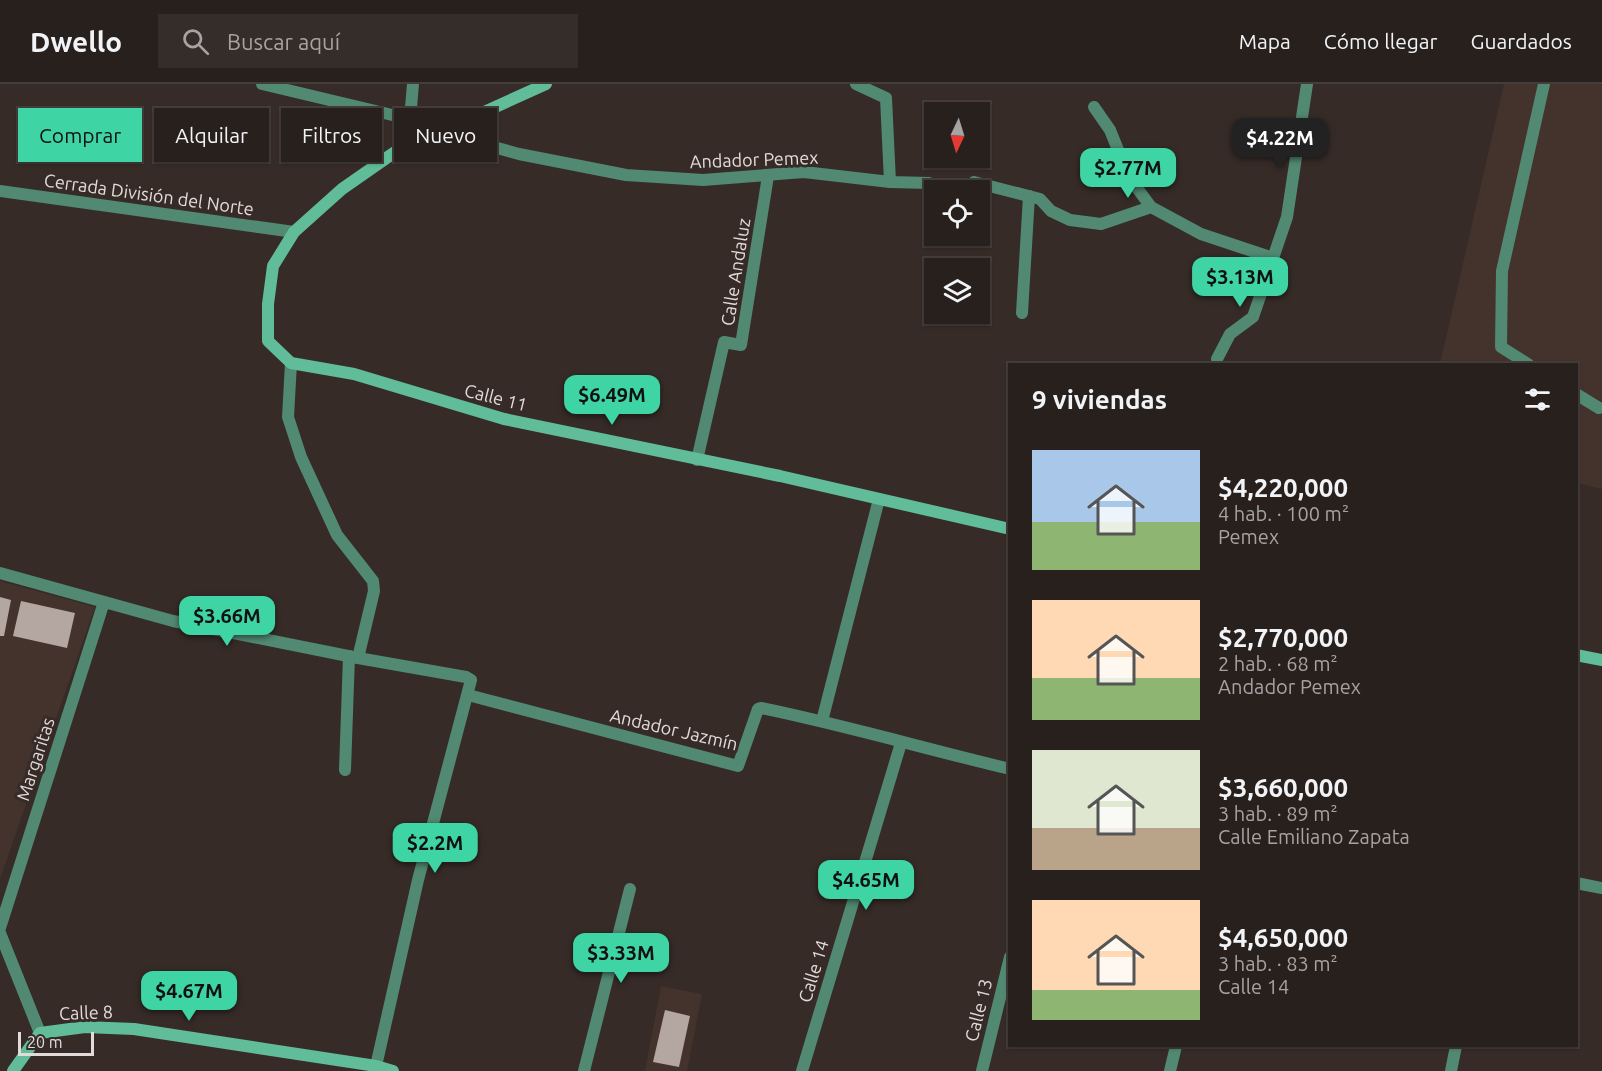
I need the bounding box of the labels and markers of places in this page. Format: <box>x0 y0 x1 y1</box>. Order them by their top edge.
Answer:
pin: $4.22M <box>1231 118 1329 169</box>
pin: $2.77M <box>1079 148 1177 199</box>
pin: $3.13M <box>1191 257 1289 308</box>
pin: $6.49M <box>563 375 661 426</box>
pin: $3.66M <box>178 596 276 647</box>
pin: $2.2M <box>393 823 477 874</box>
pin: $4.65M <box>817 860 915 911</box>
pin: $3.33M <box>572 933 670 984</box>
pin: $4.67M <box>140 971 238 1022</box>

